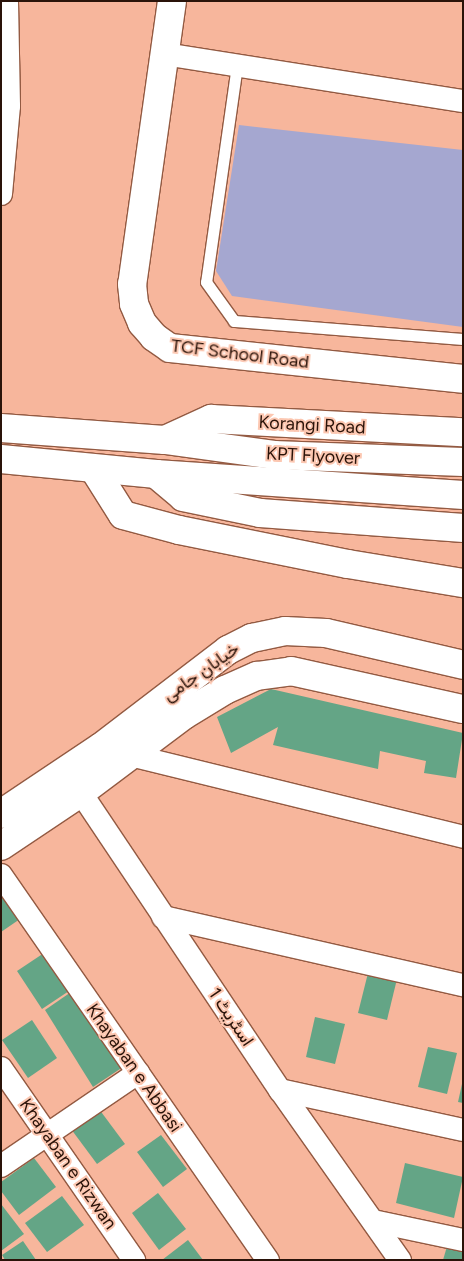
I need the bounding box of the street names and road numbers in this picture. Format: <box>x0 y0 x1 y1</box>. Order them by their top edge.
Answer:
street label: TCF School Road <box>170 335 310 373</box>
street label: Korangi Road <box>258 411 366 439</box>
street label: KPT Flyover <box>265 443 361 469</box>
street label: خیابانِ جامی <box>159 638 243 706</box>
street label: اسٹریٹ 1 <box>204 984 258 1050</box>
street label: Khayaban e Abbasi <box>82 1000 186 1136</box>
street label: Khayaban e Rizwan <box>15 1095 121 1233</box>

